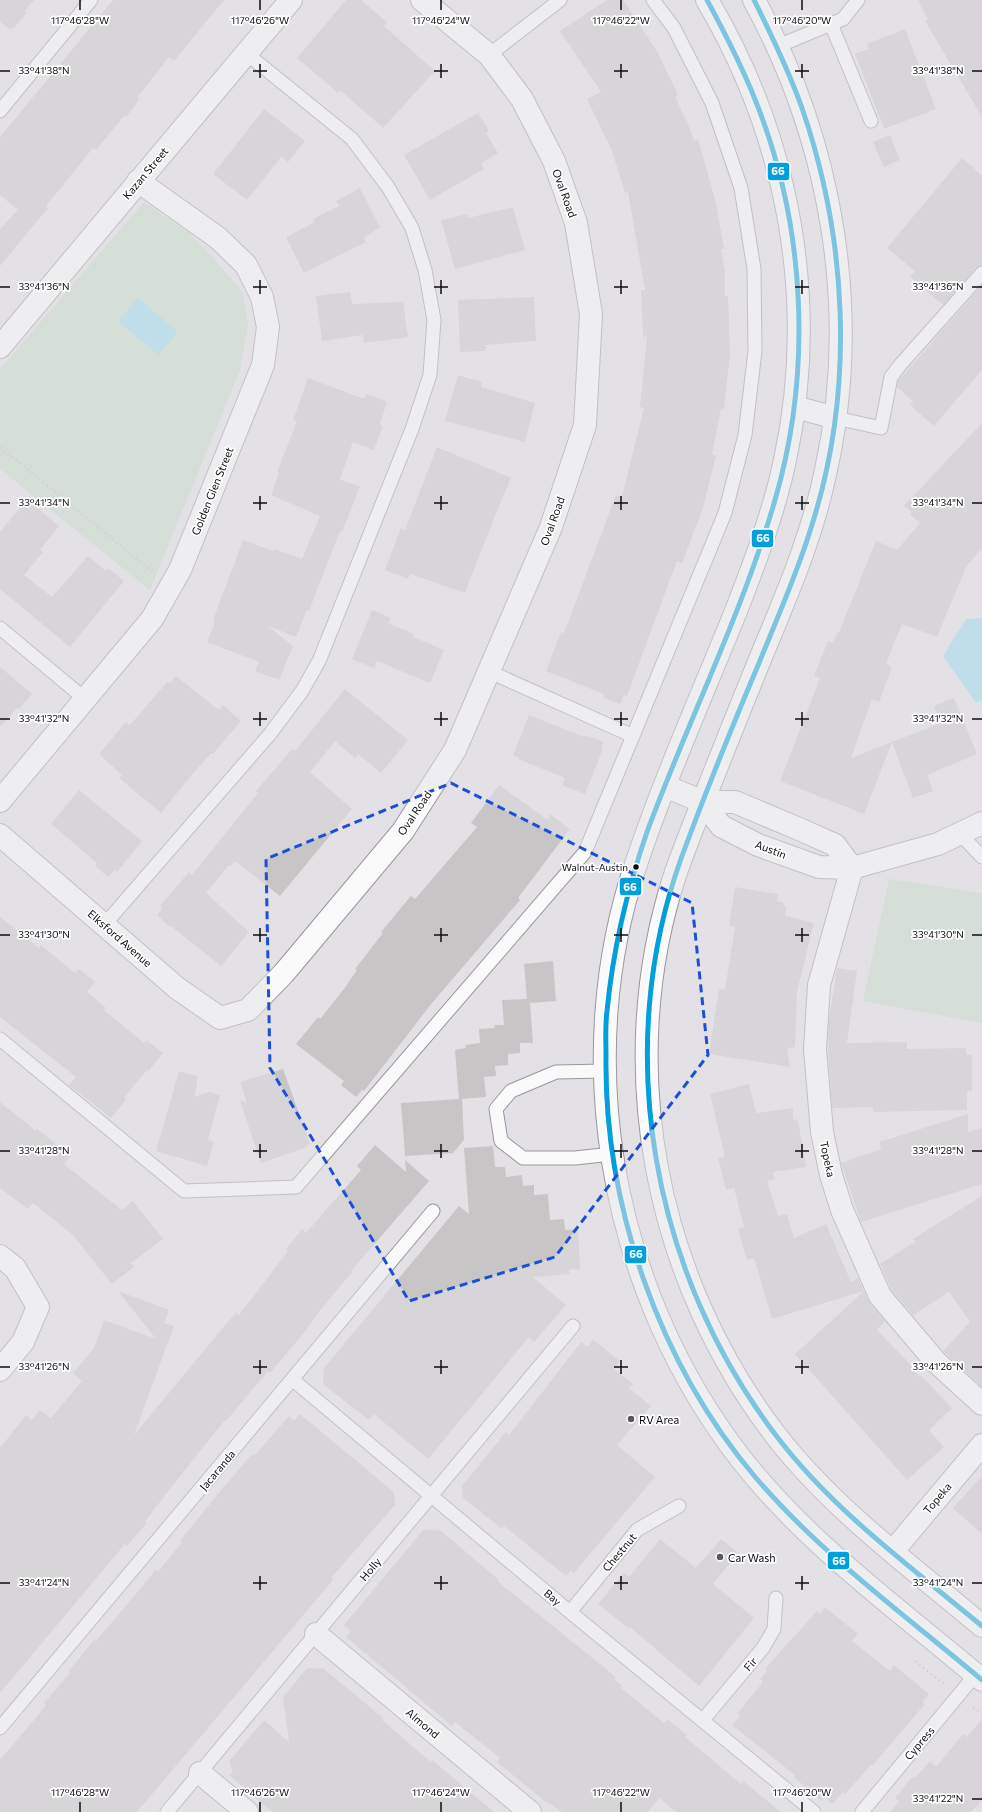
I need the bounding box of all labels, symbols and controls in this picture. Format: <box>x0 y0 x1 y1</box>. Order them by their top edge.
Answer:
text: 117°46'28"W <box>51 14 109 26</box>
text: 117°46'26"W <box>231 14 289 26</box>
text: 117°46'24"W <box>412 14 470 26</box>
text: 117°46'22"W <box>592 14 650 26</box>
text: 117°46'20"W <box>773 14 831 26</box>
text: 33°41'38"N <box>18 64 70 76</box>
text: 33°41'38"N <box>912 64 964 76</box>
street label: Kazan Street <box>119 144 171 202</box>
line badge: 66 <box>767 162 790 181</box>
text: 66 <box>771 164 785 177</box>
street label: Oval Road <box>550 167 580 219</box>
text: 33°41'36"N <box>18 280 70 292</box>
text: 33°41'36"N <box>912 280 964 292</box>
street label: Golden Glen Street <box>188 444 236 537</box>
street label: Oval Road <box>537 495 567 547</box>
text: 33°41'34"N <box>18 496 70 508</box>
text: 33°41'34"N <box>912 496 964 508</box>
line badge: 66 <box>751 529 774 548</box>
text: 66 <box>756 531 770 544</box>
text: 33°41'32"N <box>19 712 69 724</box>
text: 33°41'32"N <box>913 712 963 724</box>
street label: Oval Road <box>394 788 434 838</box>
street label: Austin <box>754 837 788 861</box>
place label: Walnut-Austin <box>562 861 628 873</box>
marker: Walnut-Austin <box>631 862 641 872</box>
line badge: 66 <box>619 877 642 896</box>
text: 66 <box>623 880 637 893</box>
street label: Elksford Avenue <box>85 907 155 969</box>
text: 33°41'30"N <box>18 928 70 940</box>
text: 33°41'30"N <box>912 928 964 940</box>
street label: Topeka <box>818 1140 838 1178</box>
text: 33°41'28"N <box>19 1144 69 1156</box>
text: 33°41'28"N <box>913 1144 963 1156</box>
line badge: 66 <box>624 1245 647 1264</box>
text: 66 <box>629 1247 643 1260</box>
text: 33°41'26"N <box>19 1360 69 1372</box>
text: 33°41'26"N <box>913 1360 963 1372</box>
place label: RV Area <box>639 1413 679 1426</box>
marker: RV Area <box>626 1414 636 1424</box>
street label: Jacaranda <box>196 1447 238 1493</box>
street label: Topeka <box>920 1480 954 1516</box>
street label: Chestnut <box>599 1530 639 1574</box>
place label: Car Wash <box>728 1551 776 1564</box>
line badge: 66 <box>827 1551 850 1570</box>
marker: Car Wash <box>715 1552 725 1562</box>
text: 66 <box>832 1554 846 1567</box>
street label: Holly <box>357 1555 384 1583</box>
text: 33°41'24"N <box>19 1576 69 1588</box>
text: 33°41'24"N <box>913 1576 963 1588</box>
street label: Bay <box>542 1586 564 1608</box>
street label: Fir <box>741 1654 760 1673</box>
street label: Almond <box>404 1705 442 1741</box>
street label: Cypress <box>901 1724 937 1762</box>
text: 117°46'28"W <box>51 1786 109 1798</box>
text: 117°46'26"W <box>231 1786 289 1798</box>
text: 117°46'24"W <box>412 1786 470 1798</box>
text: 117°46'22"W <box>592 1786 650 1798</box>
text: 117°46'20"W <box>773 1786 831 1798</box>
text: 33°41'22"N <box>913 1792 963 1804</box>

